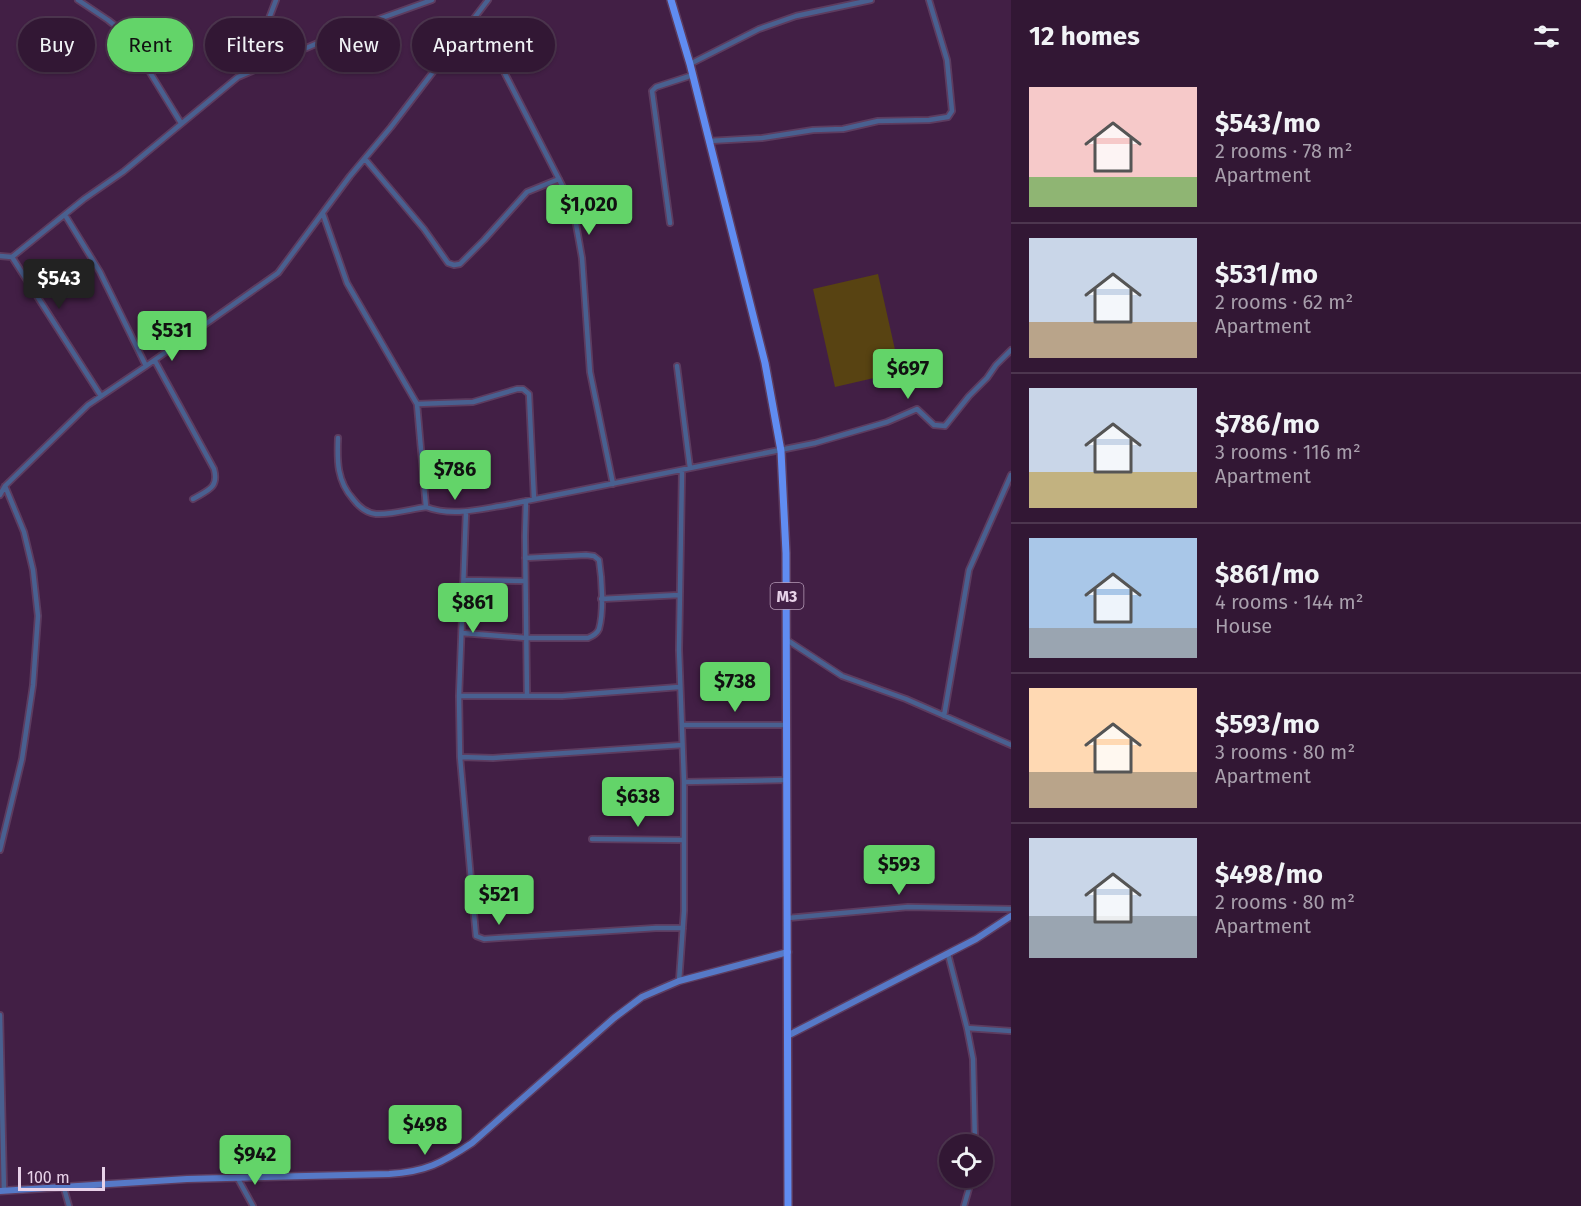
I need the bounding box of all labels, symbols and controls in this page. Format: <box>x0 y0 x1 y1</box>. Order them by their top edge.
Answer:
chip: Buy <box>18 18 95 72</box>
chip: Rent <box>107 18 193 72</box>
chip: Filters <box>205 18 305 72</box>
chip: New <box>317 18 400 72</box>
chip: Apartment <box>412 18 555 72</box>
icon: filters <box>1530 20 1563 53</box>
text: 12 homes <box>1029 21 1140 52</box>
text: $543/mo <box>1215 108 1320 139</box>
icon: home <box>1077 111 1149 183</box>
text: 2 rooms · 78 m² <box>1215 139 1352 163</box>
text: Apartment <box>1215 163 1311 187</box>
pin: $1,020 <box>540 185 638 236</box>
text: $1,020 <box>560 192 618 216</box>
pin: $543 <box>23 259 95 310</box>
text: $531/mo <box>1215 259 1318 290</box>
icon: home <box>1077 262 1149 334</box>
text: $543 <box>37 266 81 290</box>
text: 2 rooms · 62 m² <box>1215 290 1353 314</box>
pin: $531 <box>136 311 208 362</box>
text: Apartment <box>1215 314 1311 338</box>
text: $531 <box>152 318 192 342</box>
pin: $697 <box>872 349 944 400</box>
text: $697 <box>887 356 929 380</box>
text: $786/mo <box>1215 409 1320 440</box>
icon: home <box>1077 412 1149 484</box>
text: 3 rooms · 116 m² <box>1215 440 1361 464</box>
pin: $786 <box>419 450 491 501</box>
text: $786 <box>434 457 476 481</box>
text: Apartment <box>1215 464 1311 488</box>
text: $861/mo <box>1215 559 1320 590</box>
icon: home <box>1077 562 1149 634</box>
pin: $861 <box>437 583 509 634</box>
road number: M3 <box>770 583 804 609</box>
text: $861 <box>452 590 494 614</box>
text: 4 rooms · 144 m² <box>1215 590 1364 614</box>
text: House <box>1215 614 1272 638</box>
pin: $738 <box>699 662 771 713</box>
text: $738 <box>714 669 756 693</box>
text: $593/mo <box>1215 709 1320 740</box>
icon: home <box>1077 712 1149 784</box>
text: 3 rooms · 80 m² <box>1215 740 1355 764</box>
text: Apartment <box>1215 764 1311 788</box>
pin: $638 <box>602 777 674 828</box>
text: $638 <box>616 784 660 808</box>
pin: $593 <box>863 845 935 896</box>
text: $593 <box>878 852 920 876</box>
text: $498/mo <box>1215 859 1323 890</box>
icon: home <box>1077 862 1149 934</box>
pin: $521 <box>463 875 535 926</box>
text: $521 <box>479 882 519 906</box>
text: 2 rooms · 80 m² <box>1215 890 1355 914</box>
text: Apartment <box>1215 914 1311 938</box>
pin: $498 <box>389 1105 461 1156</box>
text: $498 <box>403 1112 447 1136</box>
map controls <box>939 1134 993 1188</box>
button: locate <box>939 1134 993 1188</box>
pin: $942 <box>219 1135 291 1186</box>
text: $942 <box>234 1142 276 1166</box>
scale bar <box>18 1164 105 1192</box>
text: 100 m <box>27 1168 70 1187</box>

